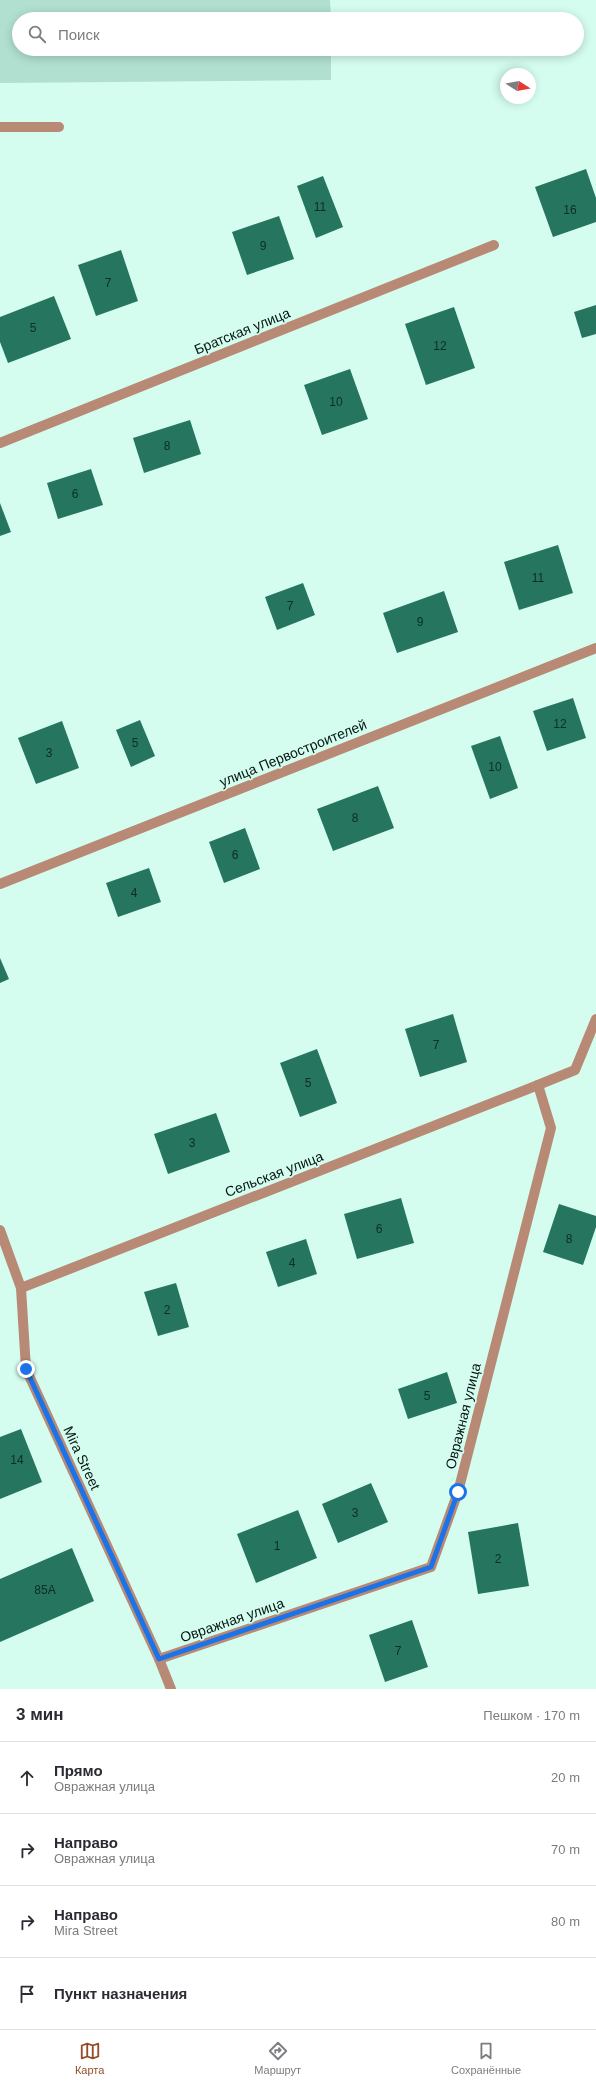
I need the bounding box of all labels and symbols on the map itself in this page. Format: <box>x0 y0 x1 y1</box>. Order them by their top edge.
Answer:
north arrow <box>500 68 536 104</box>
house number: 11 <box>314 200 327 214</box>
house number: 16 <box>563 203 577 217</box>
house number: 9 <box>260 239 267 253</box>
house number: 7 <box>105 276 112 290</box>
street label: Братская улица <box>192 304 292 358</box>
house number: 5 <box>30 321 37 335</box>
house number: 12 <box>433 339 447 353</box>
house number: 10 <box>329 395 343 409</box>
house number: 8 <box>164 439 171 453</box>
house number: 6 <box>72 487 79 501</box>
house number: 11 <box>532 571 545 585</box>
house number: 7 <box>287 599 294 613</box>
house number: 9 <box>417 615 424 629</box>
street label: улица Первостроителей <box>217 716 369 790</box>
house number: 12 <box>553 717 567 731</box>
house number: 5 <box>132 736 139 750</box>
house number: 3 <box>46 746 53 760</box>
house number: 10 <box>488 760 502 774</box>
house number: 8 <box>352 811 359 825</box>
house number: 6 <box>232 848 239 862</box>
house number: 4 <box>131 886 138 900</box>
house number: 7 <box>433 1038 440 1052</box>
house number: 5 <box>305 1076 312 1090</box>
house number: 3 <box>189 1136 196 1150</box>
street label: Сельская улица <box>223 1148 326 1200</box>
house number: 6 <box>376 1222 383 1236</box>
house number: 8 <box>566 1232 573 1246</box>
house number: 4 <box>289 1256 296 1270</box>
house number: 2 <box>164 1303 171 1317</box>
route end <box>17 1360 35 1378</box>
street label: Овражная улица <box>442 1361 484 1471</box>
house number: 5 <box>424 1389 431 1403</box>
street label: Mira Street <box>60 1424 104 1493</box>
house number: 14 <box>10 1453 24 1467</box>
route start <box>449 1483 467 1501</box>
house number: 3 <box>352 1506 359 1520</box>
house number: 1 <box>274 1539 281 1553</box>
house number: 2 <box>495 1552 502 1566</box>
house number: 85А <box>34 1583 56 1597</box>
street label: Овражная улица <box>178 1595 286 1645</box>
house number: 7 <box>395 1644 402 1658</box>

